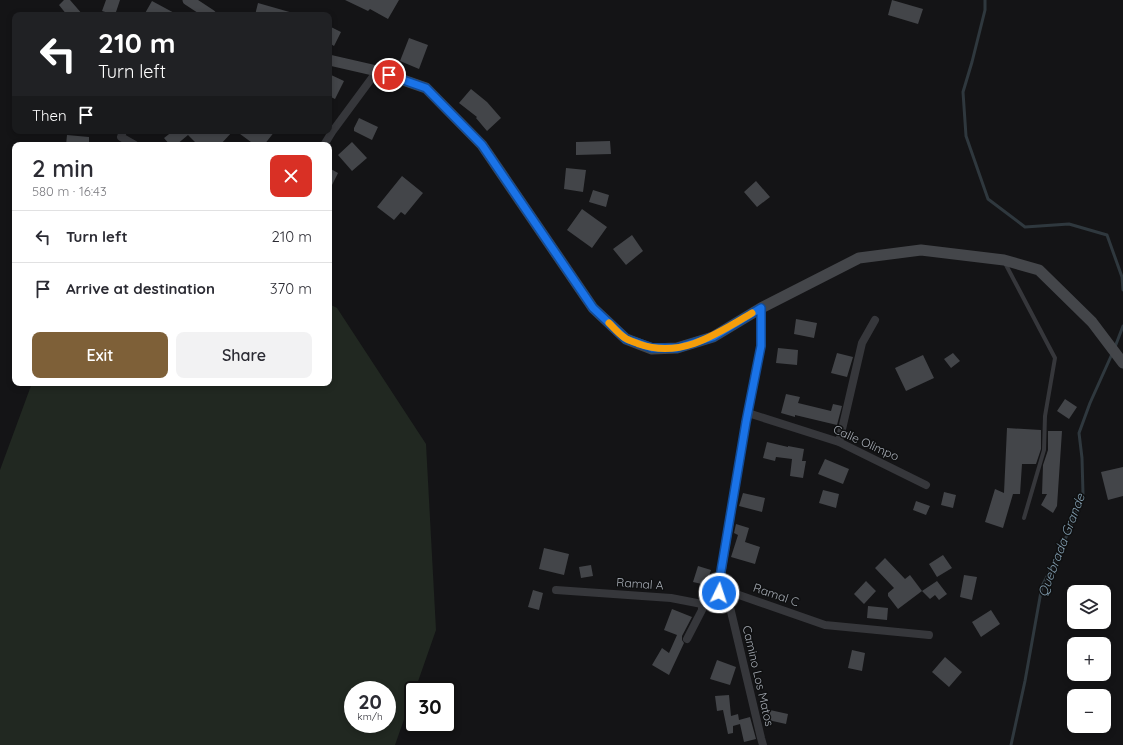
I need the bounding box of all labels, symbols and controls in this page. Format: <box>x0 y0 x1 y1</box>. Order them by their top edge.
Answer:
text: 210 m <box>98 25 176 60</box>
icon: left <box>32 28 84 80</box>
pin <box>372 58 406 92</box>
text: Turn left <box>98 60 166 83</box>
icon: arrive <box>378 64 400 86</box>
icon: arrive <box>75 104 97 126</box>
text: Then <box>32 106 67 125</box>
text: 2 min <box>32 153 94 183</box>
button: close <box>270 155 312 197</box>
text: 580 m · 16:43 <box>32 183 107 199</box>
icon: left <box>32 226 54 248</box>
text: Turn left <box>66 227 128 246</box>
text: 210 m <box>271 227 312 246</box>
icon: arrive <box>32 278 54 300</box>
text: Arrive at destination <box>66 279 215 298</box>
text: 370 m <box>270 279 312 298</box>
button: Exit <box>32 332 168 378</box>
button: Share <box>176 332 312 378</box>
street label: Calle Olimpo <box>831 421 901 464</box>
water label: Quebrada Grande <box>1034 491 1088 599</box>
position arrow <box>698 572 740 614</box>
street label: Ramal A <box>616 574 664 593</box>
street label: Ramal C <box>751 580 801 609</box>
map controls <box>1067 585 1111 733</box>
button: layers <box>1067 585 1111 629</box>
street label: Camino Los Matos <box>740 624 777 728</box>
button: + <box>1067 637 1111 681</box>
speed limit sign: 30 <box>404 681 456 733</box>
text: 20 <box>358 689 382 714</box>
button: − <box>1067 689 1111 733</box>
text: km/h <box>357 710 383 723</box>

